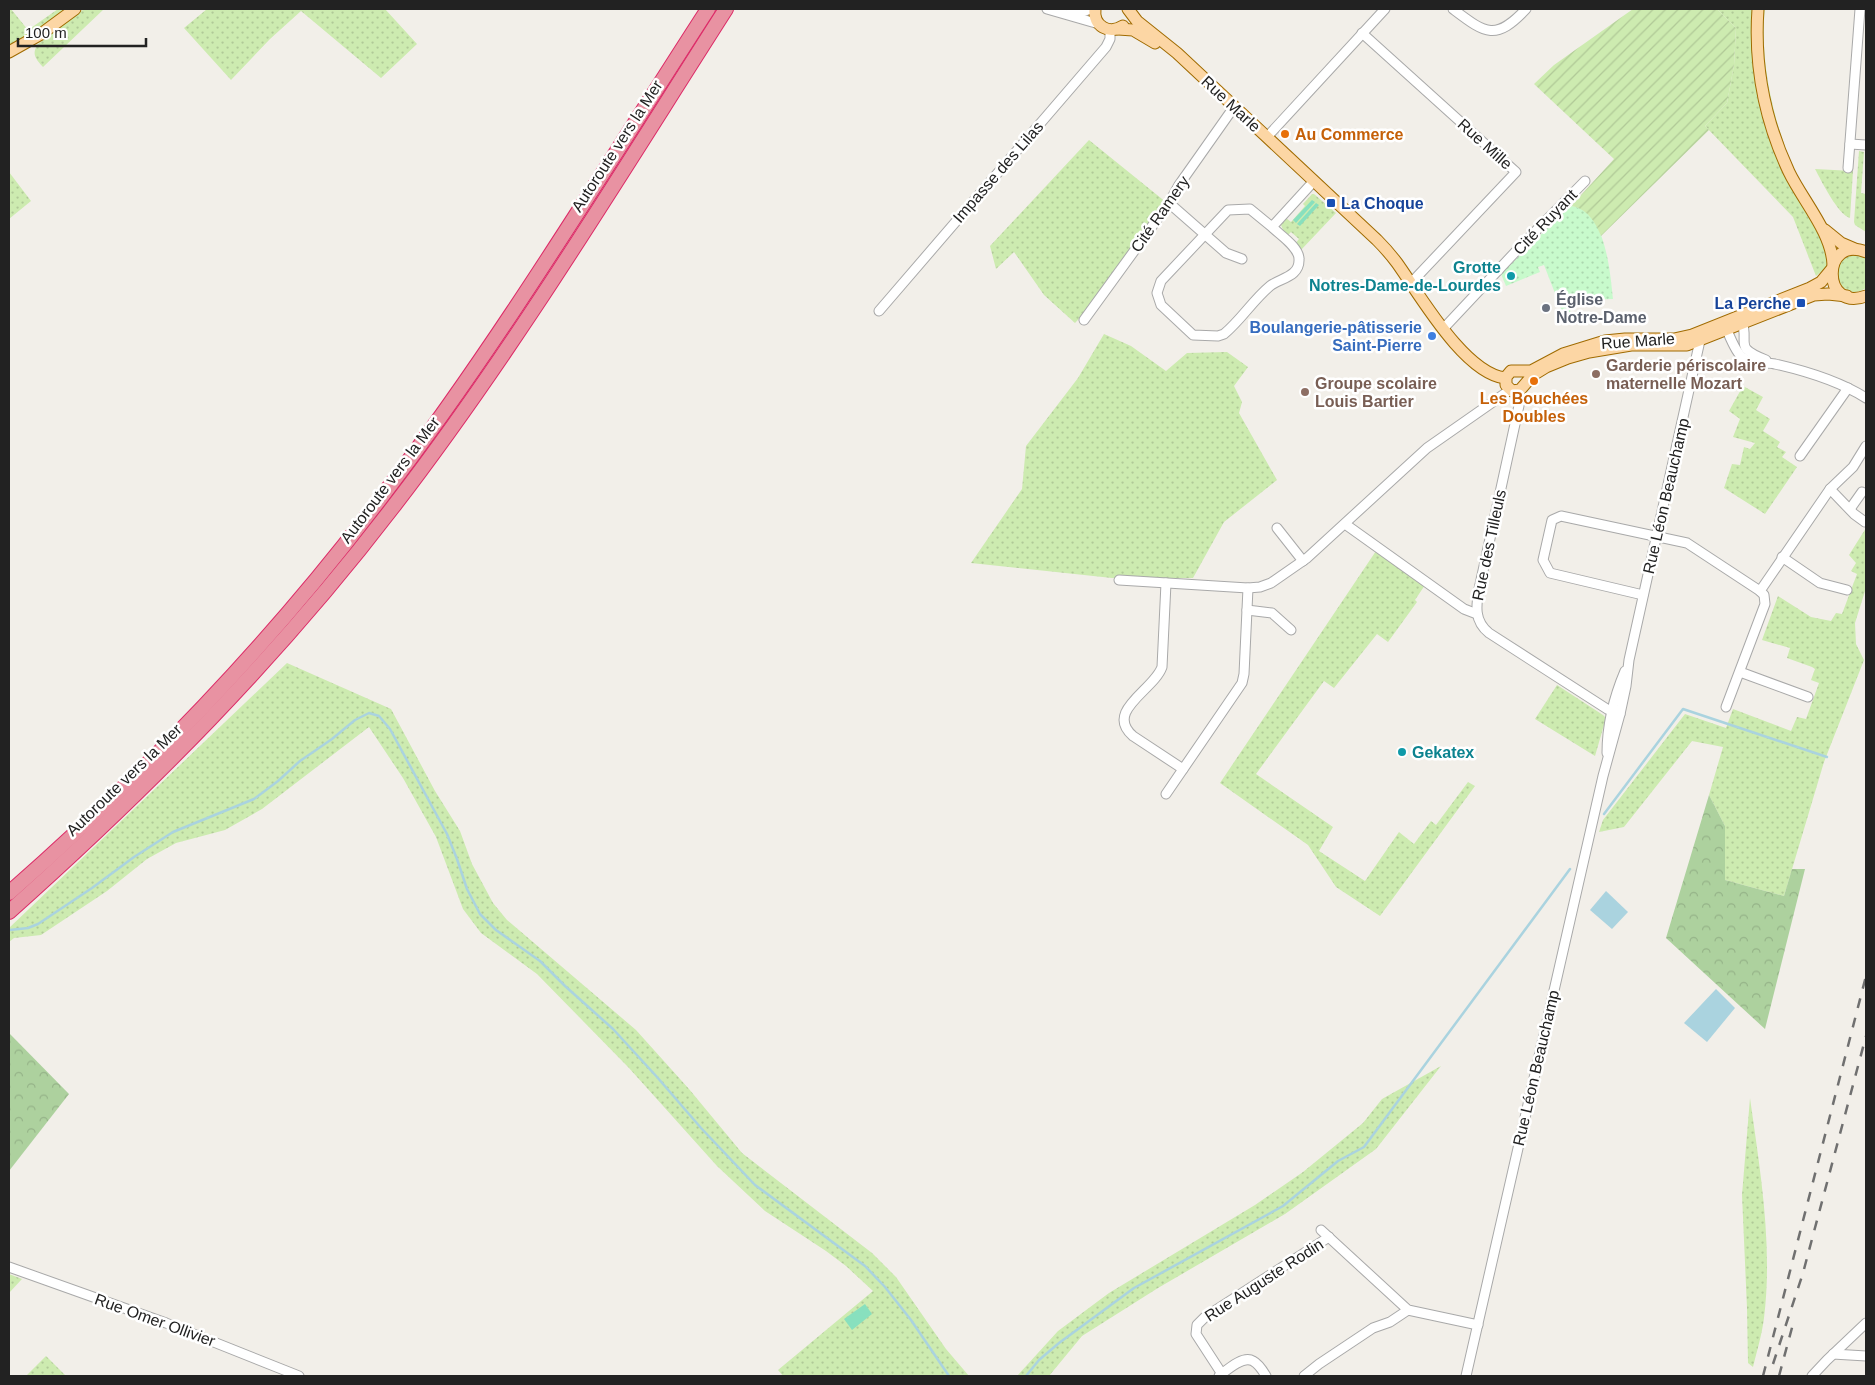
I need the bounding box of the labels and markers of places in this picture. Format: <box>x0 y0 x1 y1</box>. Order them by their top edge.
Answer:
place label: Au Commerce <box>1295 126 1404 143</box>
marker: Au Commerce <box>1279 128 1291 140</box>
place label: La Choque <box>1341 195 1424 212</box>
marker: La Choque <box>1325 197 1337 209</box>
place label: Grotte Notres-Dame-de-Lourdes <box>1309 259 1501 294</box>
marker: Grotte Notres-Dame-de-Lourdes <box>1505 270 1517 282</box>
place label: Église Notre-Dame <box>1556 290 1647 326</box>
place label: La Perche <box>1715 295 1791 312</box>
marker: La Perche <box>1795 297 1807 309</box>
marker: Église Notre-Dame <box>1540 302 1552 314</box>
place label: Boulangerie-pâtisserie Saint-Pierre <box>1250 319 1422 354</box>
marker: Boulangerie-pâtisserie Saint-Pierre <box>1426 330 1438 342</box>
place label: Garderie périscolaire maternelle Mozart <box>1606 357 1766 392</box>
marker: Garderie périscolaire maternelle Mozart <box>1590 368 1602 380</box>
place label: Groupe scolaire Louis Bartier <box>1315 375 1437 410</box>
marker: Les Bouchées Doubles <box>1528 375 1540 387</box>
marker: Groupe scolaire Louis Bartier <box>1299 386 1311 398</box>
place label: Les Bouchées Doubles <box>1480 390 1588 425</box>
place label: Gekatex <box>1412 744 1474 761</box>
marker: Gekatex <box>1396 746 1408 758</box>

